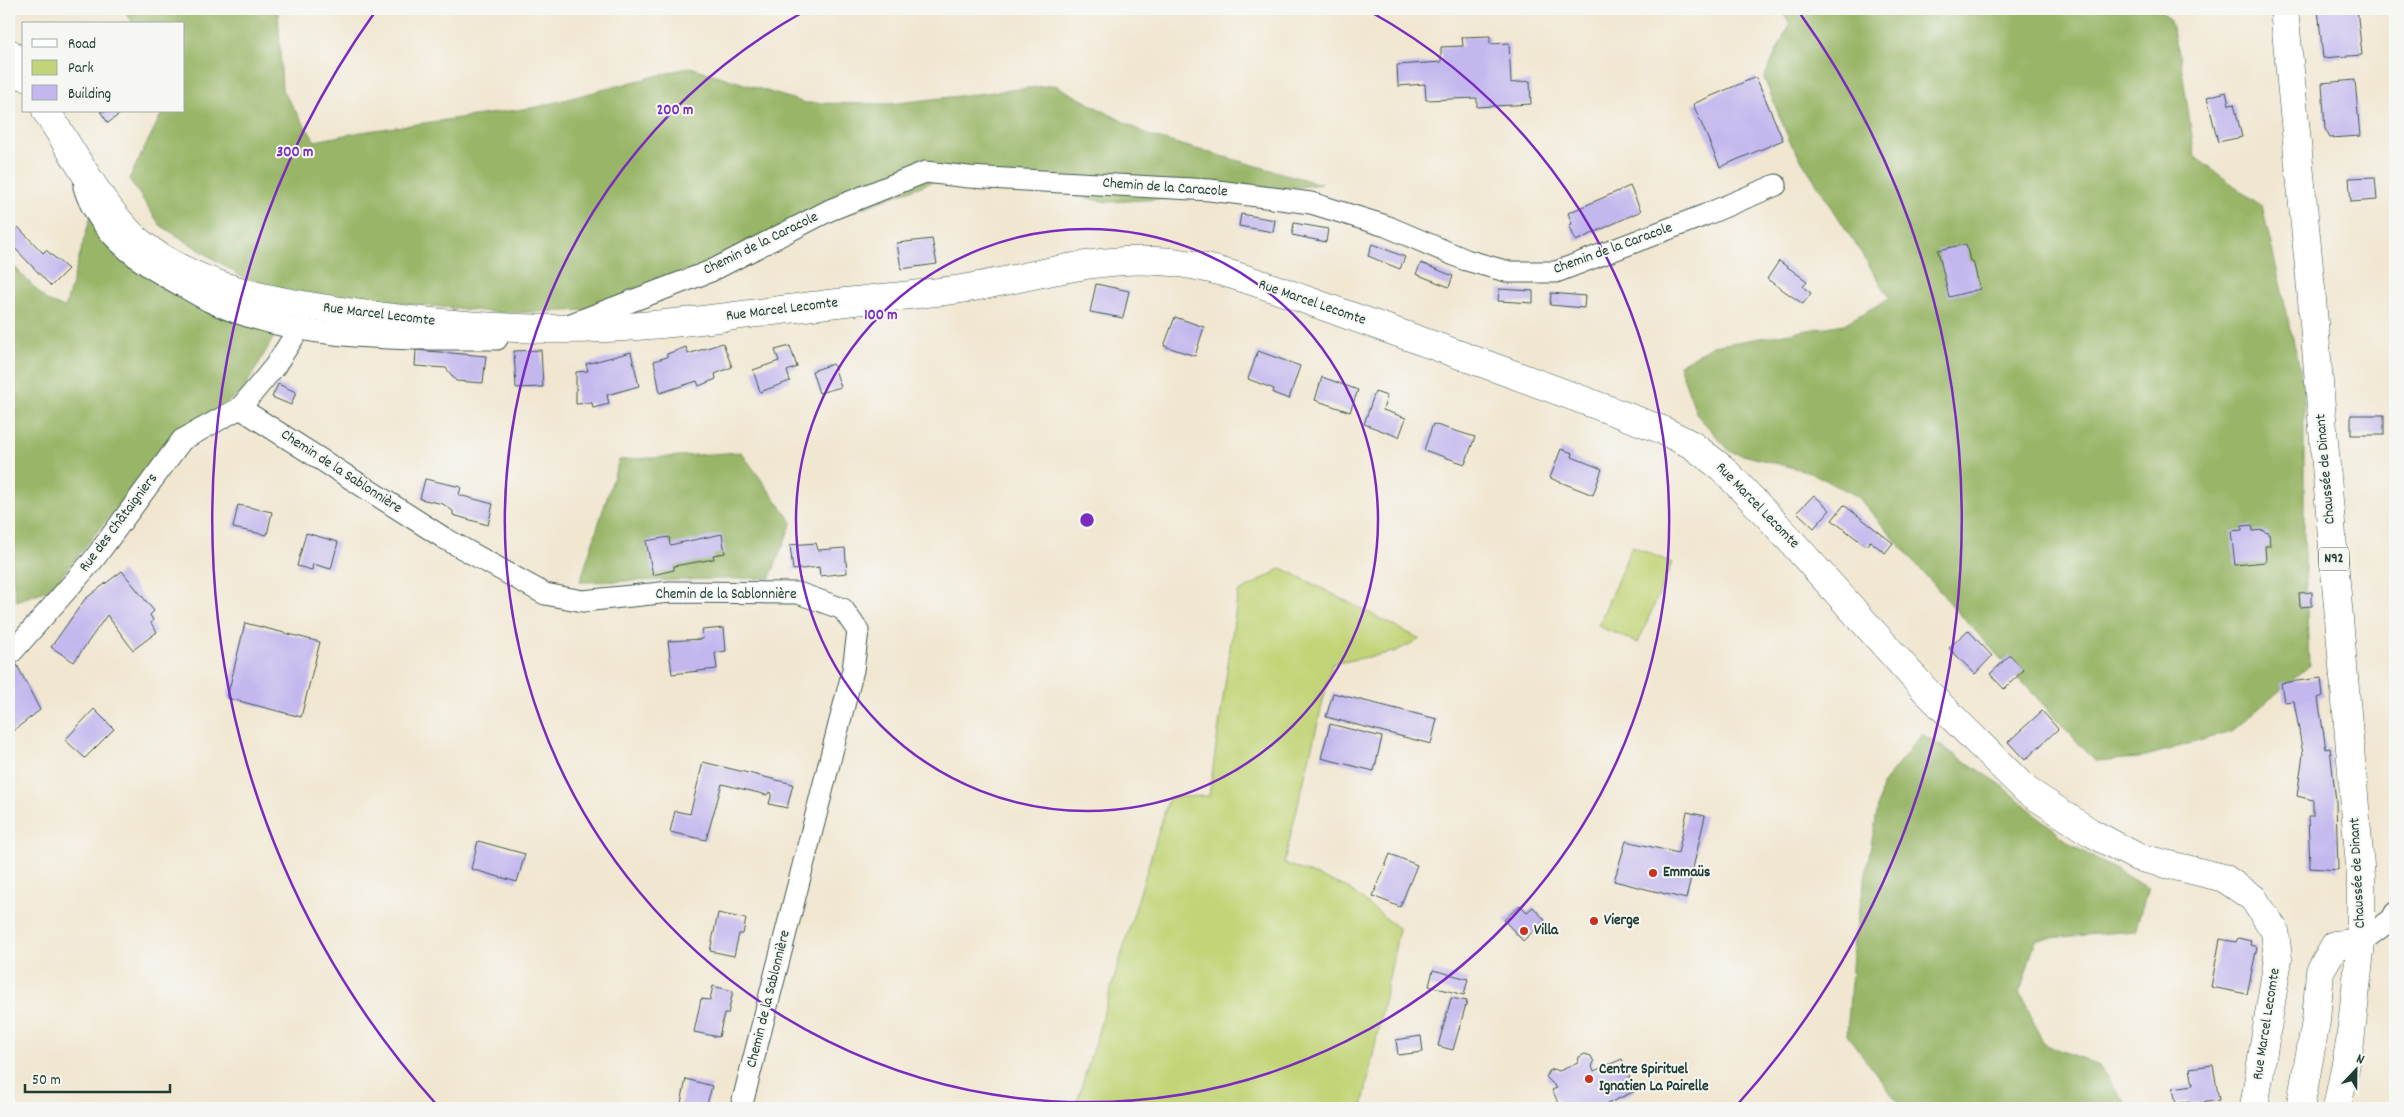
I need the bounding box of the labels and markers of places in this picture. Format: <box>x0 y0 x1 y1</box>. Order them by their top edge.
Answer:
centre of rings <box>1078 511 1096 529</box>
place label: Emmaüs <box>1663 862 1710 884</box>
marker: Emmaüs <box>1647 867 1659 879</box>
place label: Vierge <box>1604 910 1640 932</box>
marker: Vierge <box>1588 915 1600 927</box>
place label: Villa <box>1534 920 1559 942</box>
marker: Villa <box>1518 925 1530 937</box>
place label: Centre Spirituel Ignatien La Pairelle <box>1599 1059 1709 1098</box>
marker: Centre Spirituel Ignatien La Pairelle <box>1583 1073 1595 1085</box>

